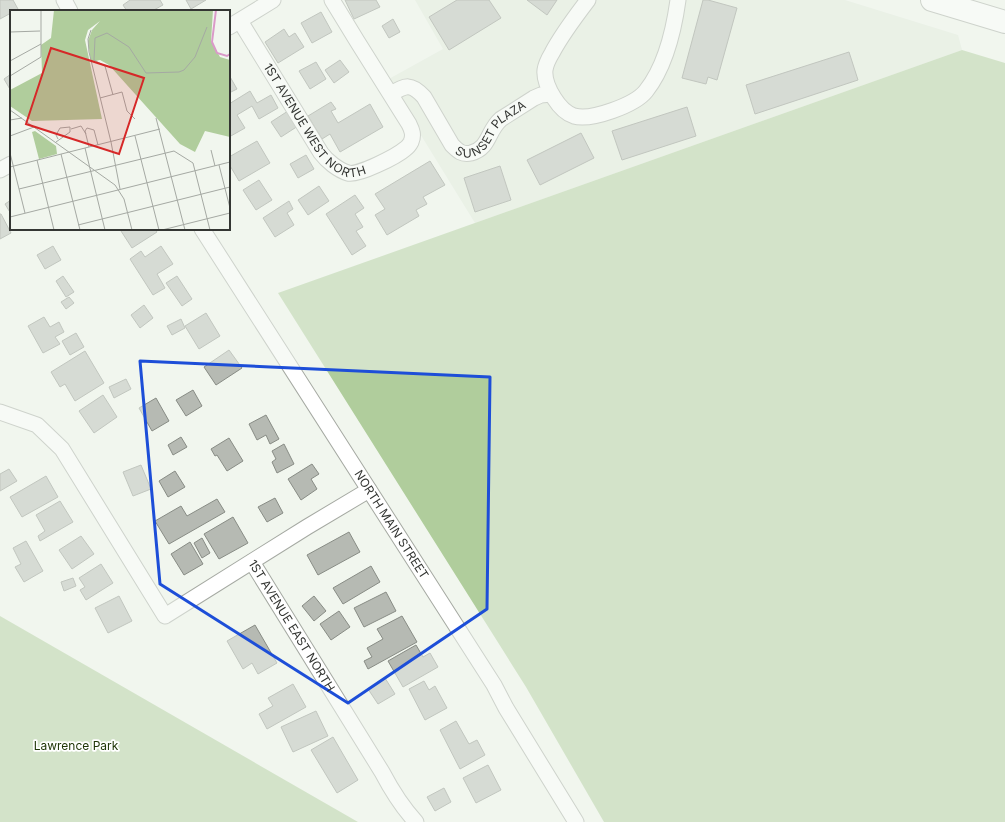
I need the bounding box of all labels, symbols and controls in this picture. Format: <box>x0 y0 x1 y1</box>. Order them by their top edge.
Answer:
inset map <box>10 10 230 230</box>
street label: 1ST AVENUE WEST NORTH <box>261 60 368 181</box>
street label: SUNSET PLAZA <box>453 97 528 161</box>
street label: NORTH MAIN STREET <box>351 467 432 582</box>
street label: 1ST AVENUE EAST NORTH <box>245 557 338 694</box>
park label: Lawrence Park <box>34 738 119 753</box>

